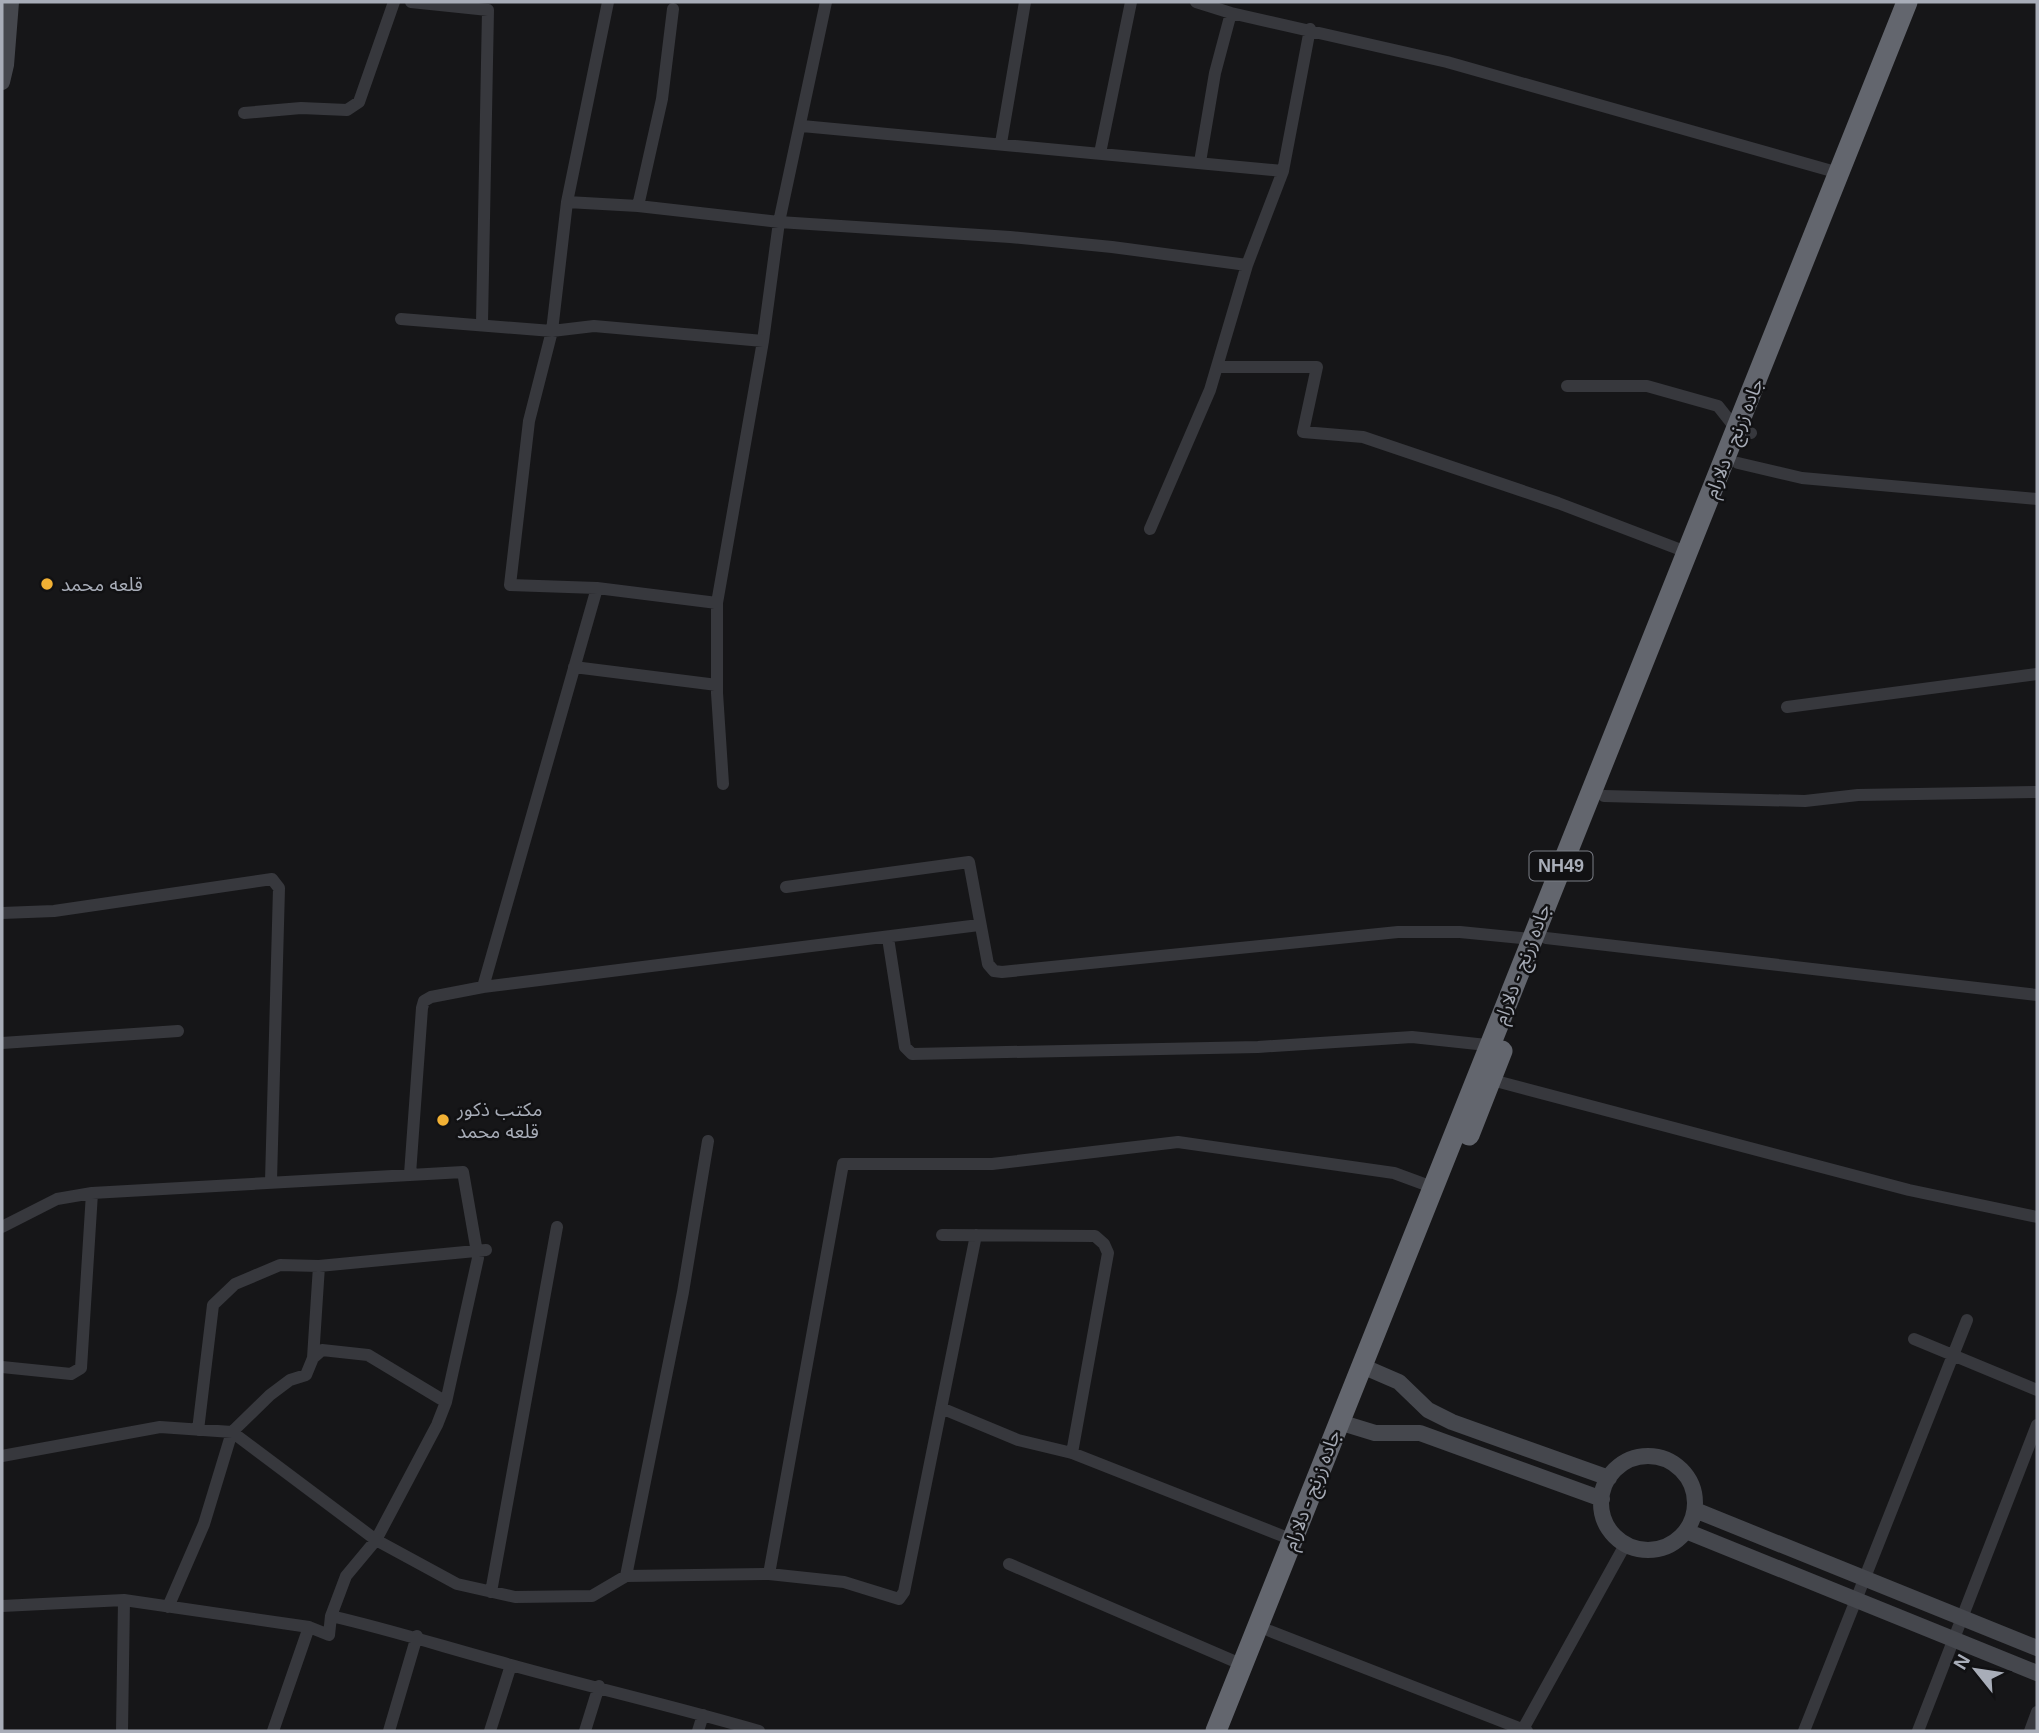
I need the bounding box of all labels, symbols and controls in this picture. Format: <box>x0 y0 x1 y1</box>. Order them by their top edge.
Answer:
street label: جاده زرنج - دلارام <box>1701 375 1771 502</box>
place label: قلعه محمد <box>61 574 143 595</box>
marker: قلعه محمد <box>39 576 55 592</box>
road number: NH49 <box>1530 852 1592 880</box>
street label: جاده زرنج - دلارام <box>1489 901 1558 1028</box>
place label: مکتب ذکور قلعه محمد <box>456 1099 543 1142</box>
marker: مکتب ذکور قلعه محمد <box>435 1112 451 1128</box>
street label: جاده زرنج - دلارام <box>1279 1427 1348 1554</box>
north arrow <box>1941 1635 2011 1705</box>
text: N <box>1949 1651 1974 1673</box>

